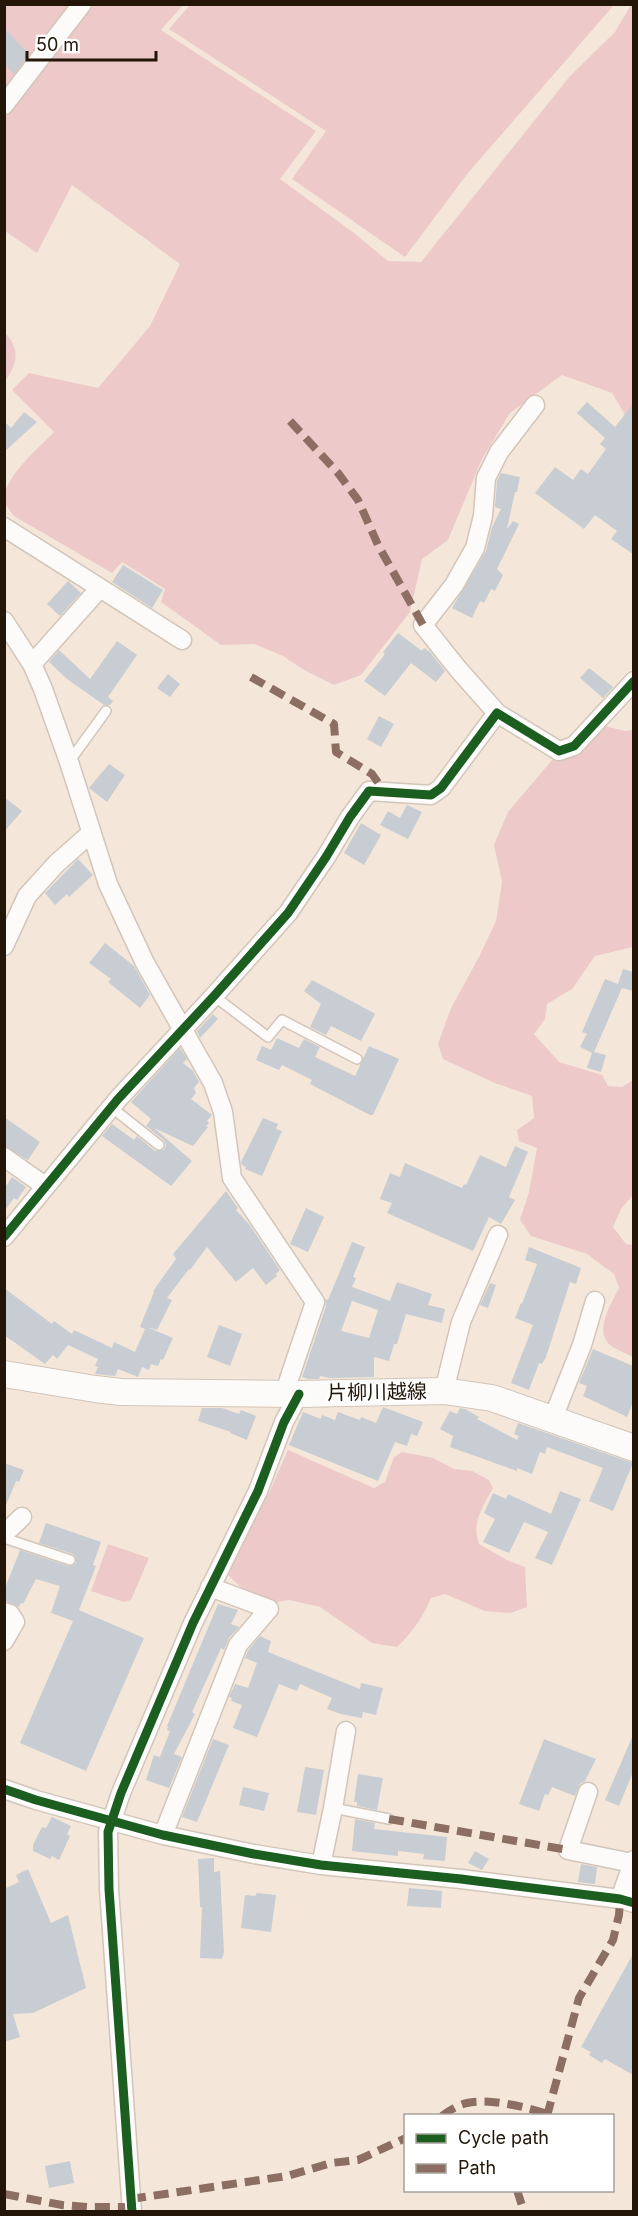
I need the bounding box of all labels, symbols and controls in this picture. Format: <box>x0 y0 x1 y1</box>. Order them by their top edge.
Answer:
scale bar <box>27 24 156 62</box>
text: 50 m <box>36 34 79 55</box>
street label: 片柳川越線 <box>327 1379 427 1405</box>
legend <box>404 2114 614 2192</box>
text: Cycle path <box>458 2127 549 2148</box>
text: Path <box>458 2157 496 2178</box>

